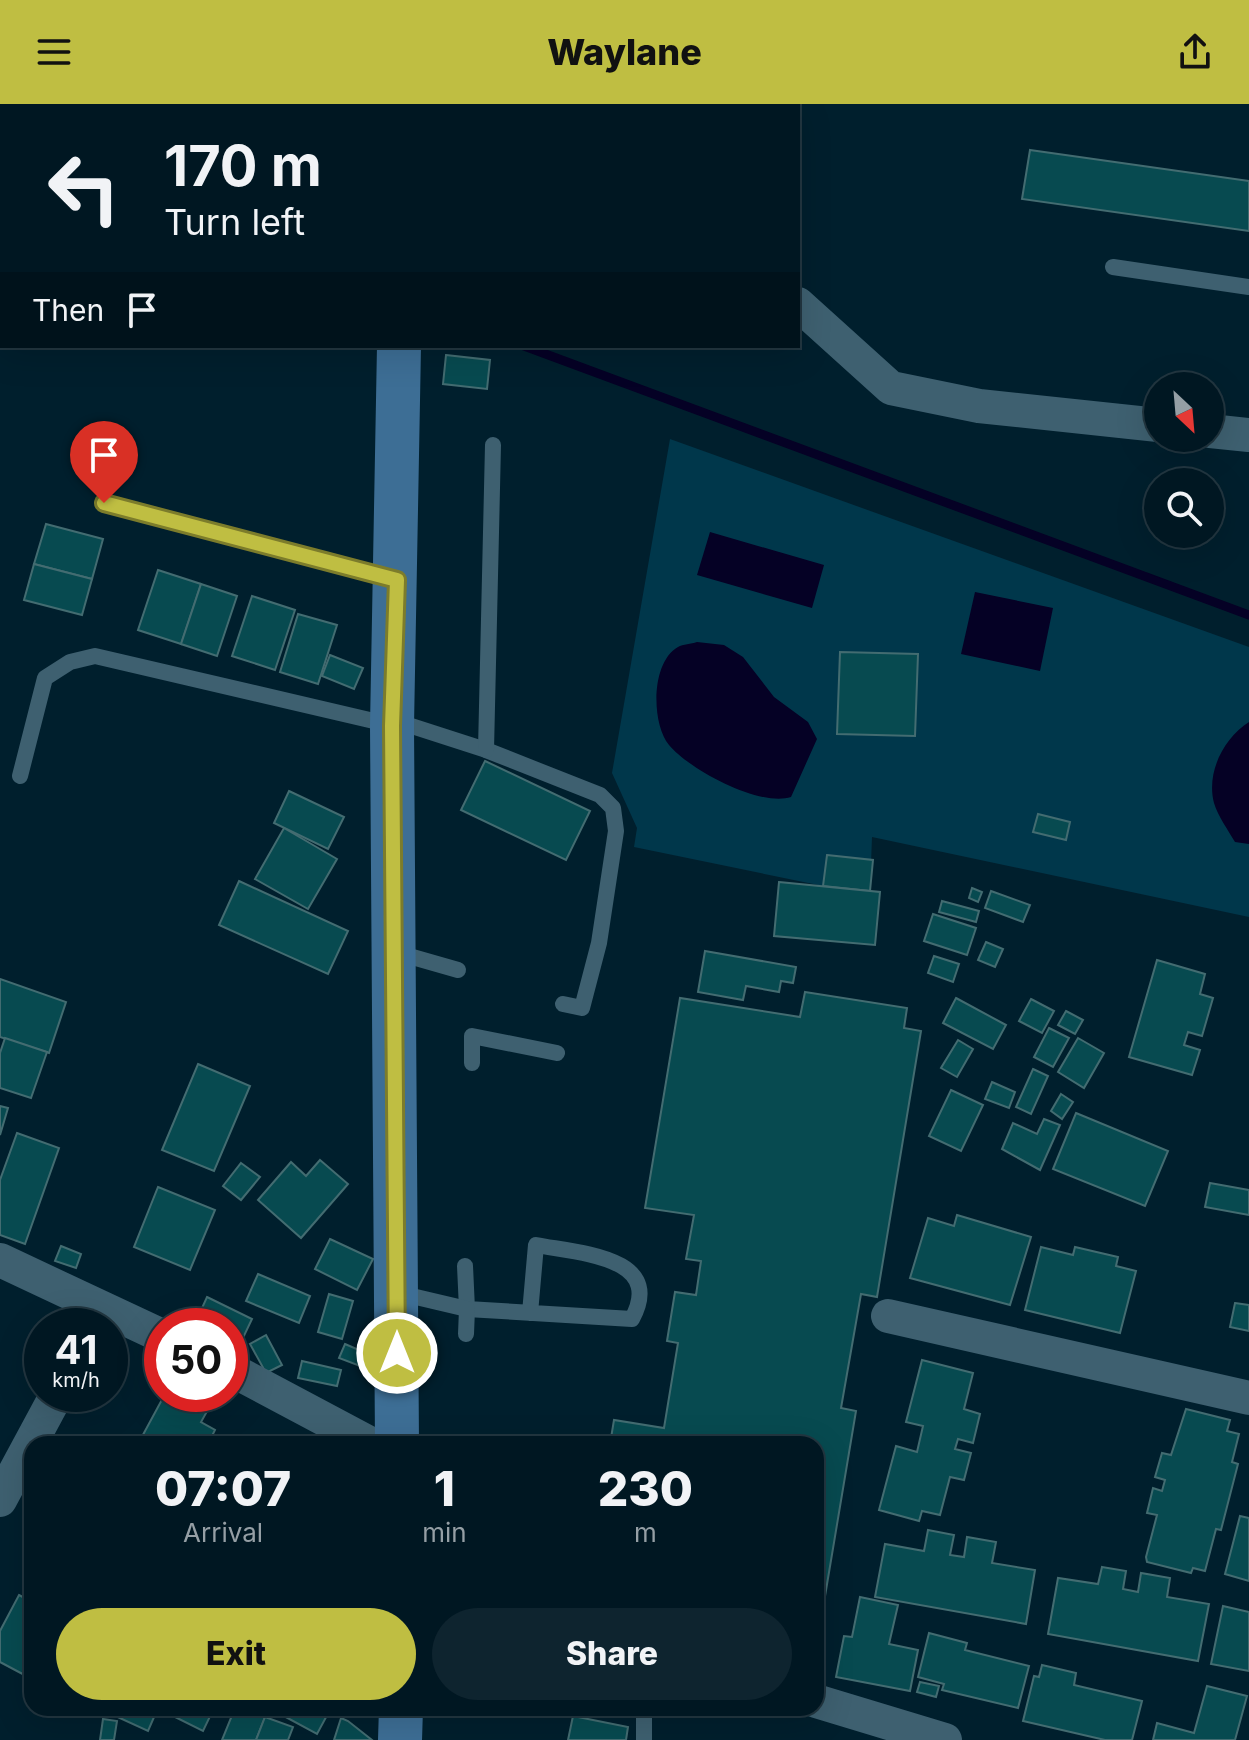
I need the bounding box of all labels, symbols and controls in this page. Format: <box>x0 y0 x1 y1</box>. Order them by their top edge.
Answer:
icon: menu <box>32 30 76 74</box>
text: Waylane <box>547 30 702 74</box>
icon: share <box>1173 30 1217 74</box>
text: 170 m <box>164 132 322 200</box>
icon: left <box>32 136 136 240</box>
text: Turn left <box>164 200 305 244</box>
icon: arrive <box>120 288 164 332</box>
text: Then <box>32 292 104 328</box>
north arrow <box>1144 372 1224 452</box>
map controls <box>1144 372 1224 548</box>
pin <box>70 421 138 503</box>
icon: arrive <box>82 433 126 477</box>
button: search <box>1144 468 1224 548</box>
speed limit sign: 50 <box>144 1308 248 1412</box>
position arrow <box>355 1311 439 1395</box>
text: 41 <box>55 1325 97 1374</box>
text: km/h <box>52 1368 100 1392</box>
text: 07:07 <box>155 1459 291 1518</box>
text: 1 <box>434 1459 455 1518</box>
text: 230 <box>598 1459 693 1518</box>
text: Arrival <box>183 1517 263 1548</box>
text: min <box>422 1517 467 1548</box>
text: m <box>634 1517 657 1548</box>
button: Exit <box>56 1608 416 1700</box>
button: Share <box>432 1608 792 1700</box>

